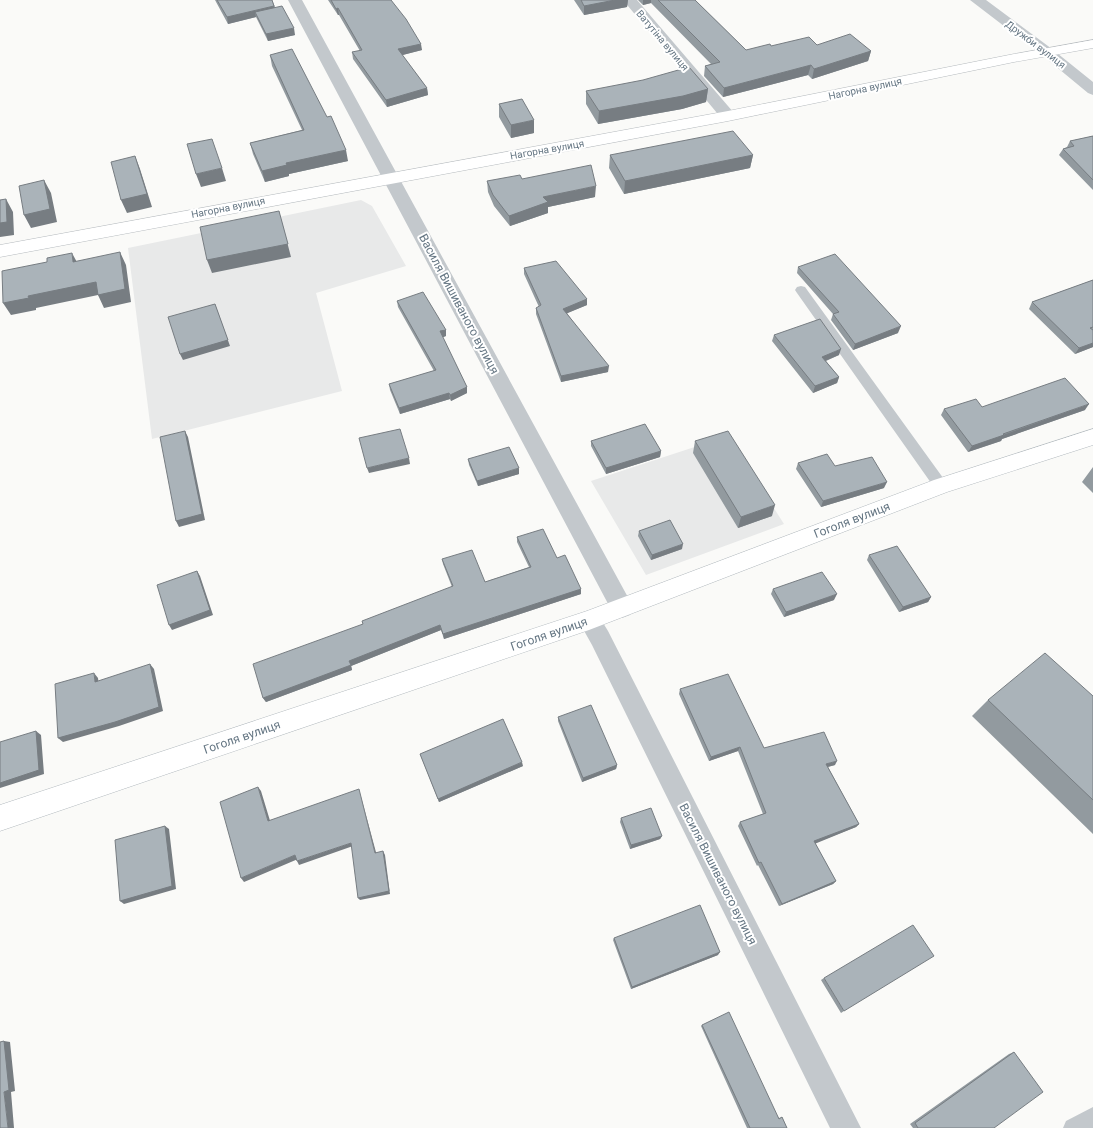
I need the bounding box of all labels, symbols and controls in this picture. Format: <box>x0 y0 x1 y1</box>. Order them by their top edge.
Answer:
street label: Ватутіна вулиця <box>634 8 691 73</box>
street label: Дружби вулиця <box>1003 18 1068 71</box>
street label: Нагорна вулиця <box>827 75 903 102</box>
street label: Нагорна вулиця <box>509 138 585 161</box>
street label: Нагорна вулиця <box>190 195 266 220</box>
street label: Василя Вишиваного вулиця <box>416 232 502 376</box>
street label: Гоголя вулиця <box>812 499 892 541</box>
street label: Гоголя вулиця <box>509 614 589 654</box>
street label: Гоголя вулиця <box>202 717 282 757</box>
street label: Василя Вишиваного вулиця <box>676 801 760 947</box>

